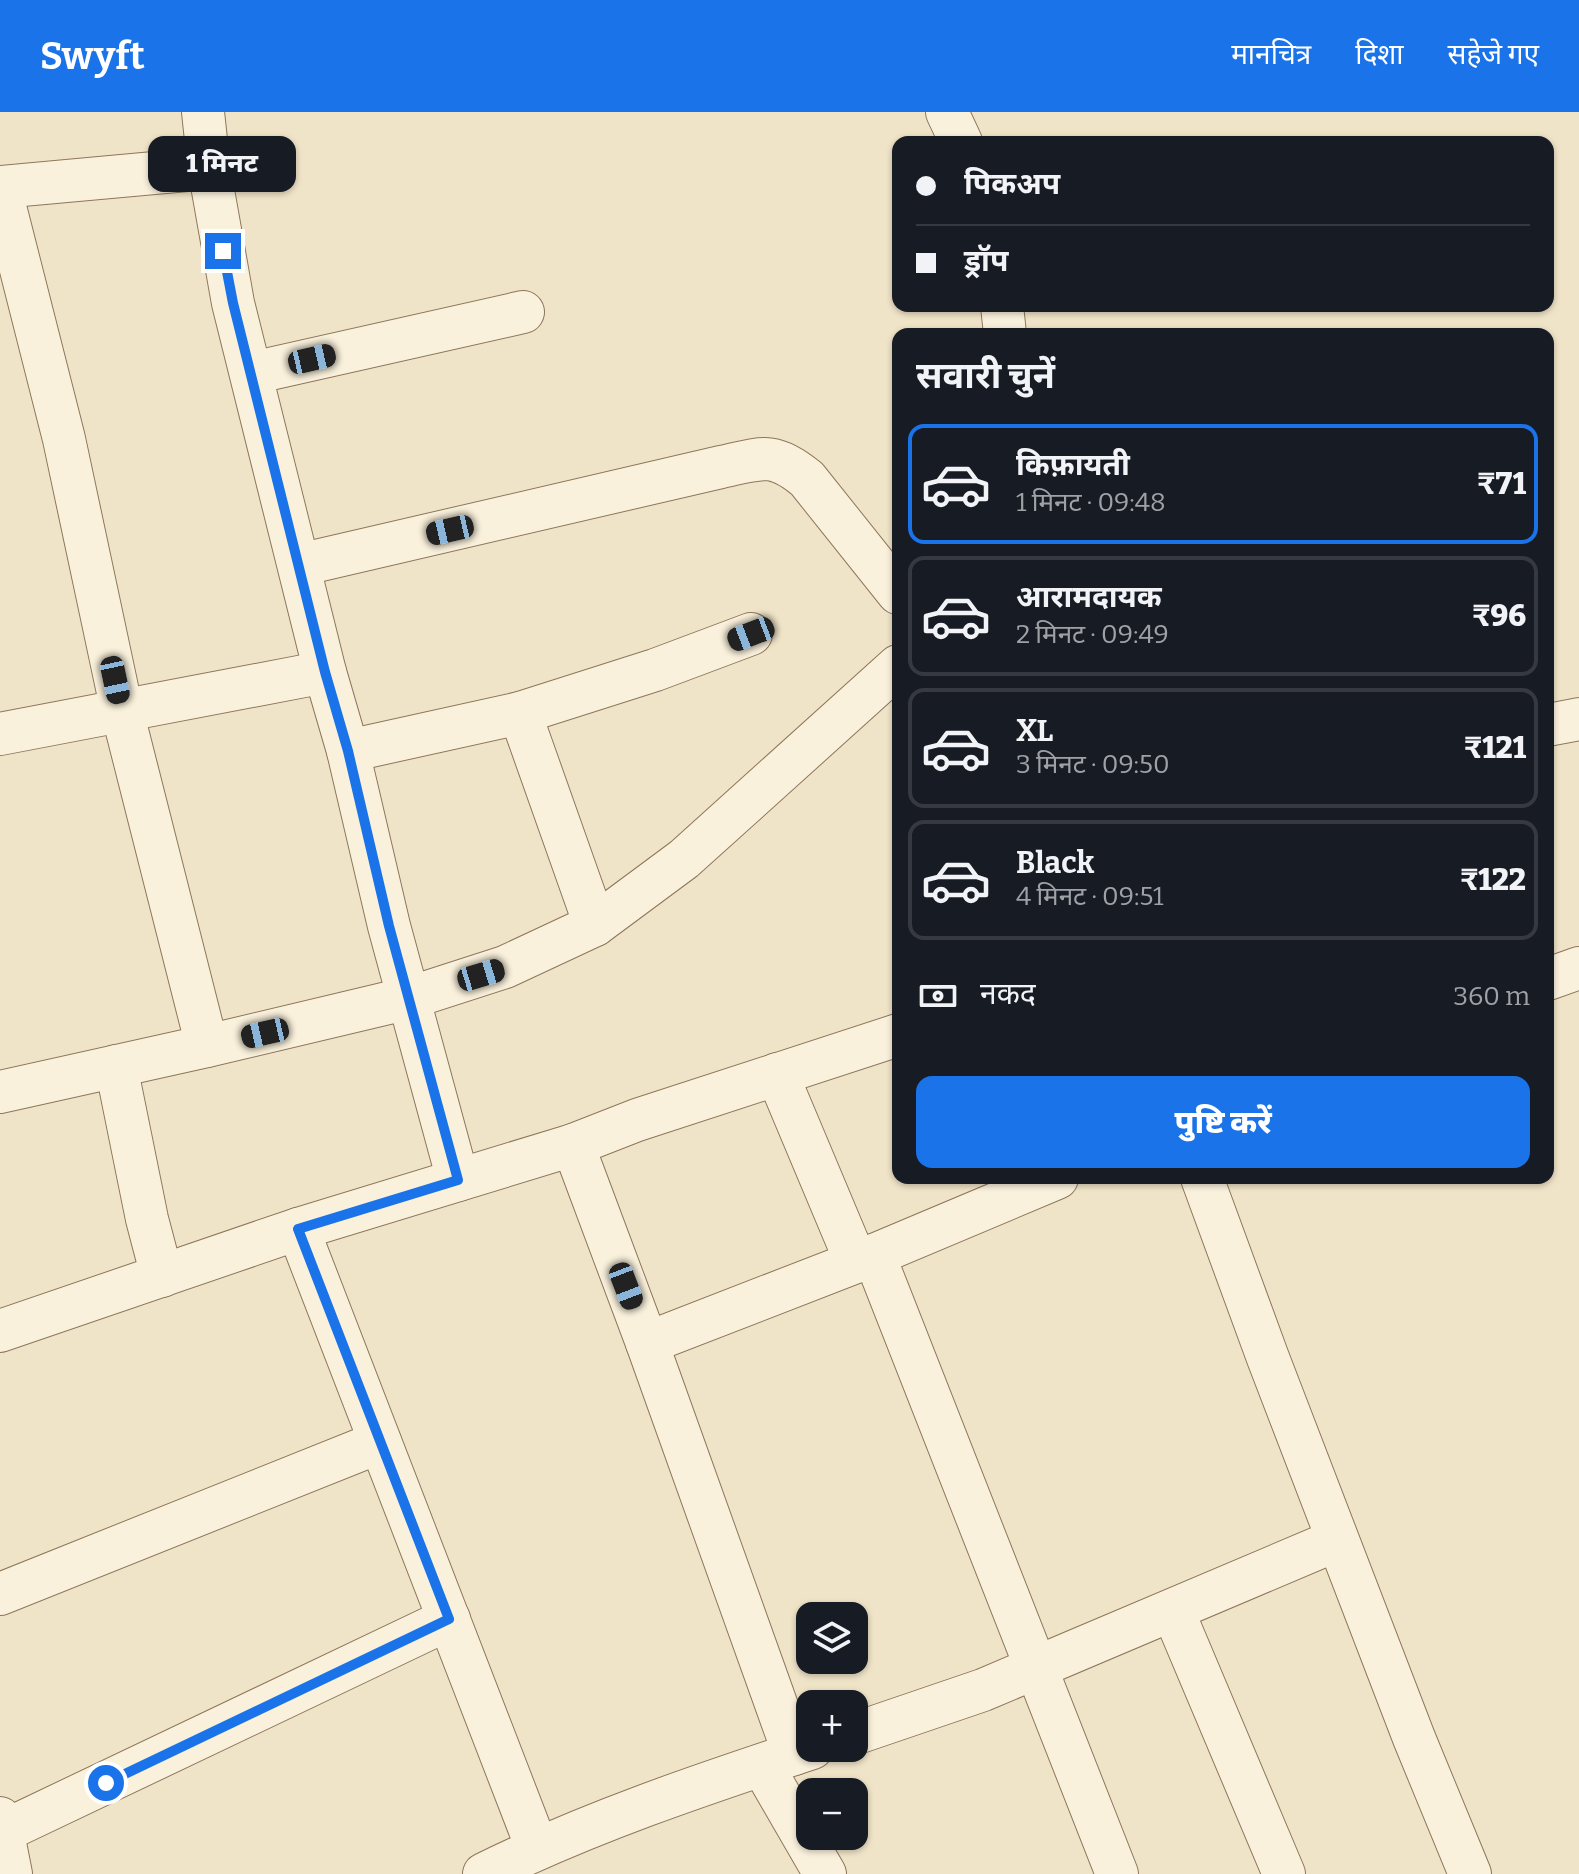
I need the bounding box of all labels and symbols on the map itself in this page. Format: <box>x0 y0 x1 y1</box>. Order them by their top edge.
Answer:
callout: 1 मिनट <box>149 135 297 191</box>
route end <box>205 233 241 269</box>
car <box>286 342 338 376</box>
car <box>424 513 476 547</box>
car <box>724 614 778 654</box>
car <box>98 654 132 706</box>
car <box>455 957 507 993</box>
car <box>239 1016 291 1050</box>
car <box>606 1259 646 1313</box>
route start <box>88 1765 124 1801</box>

